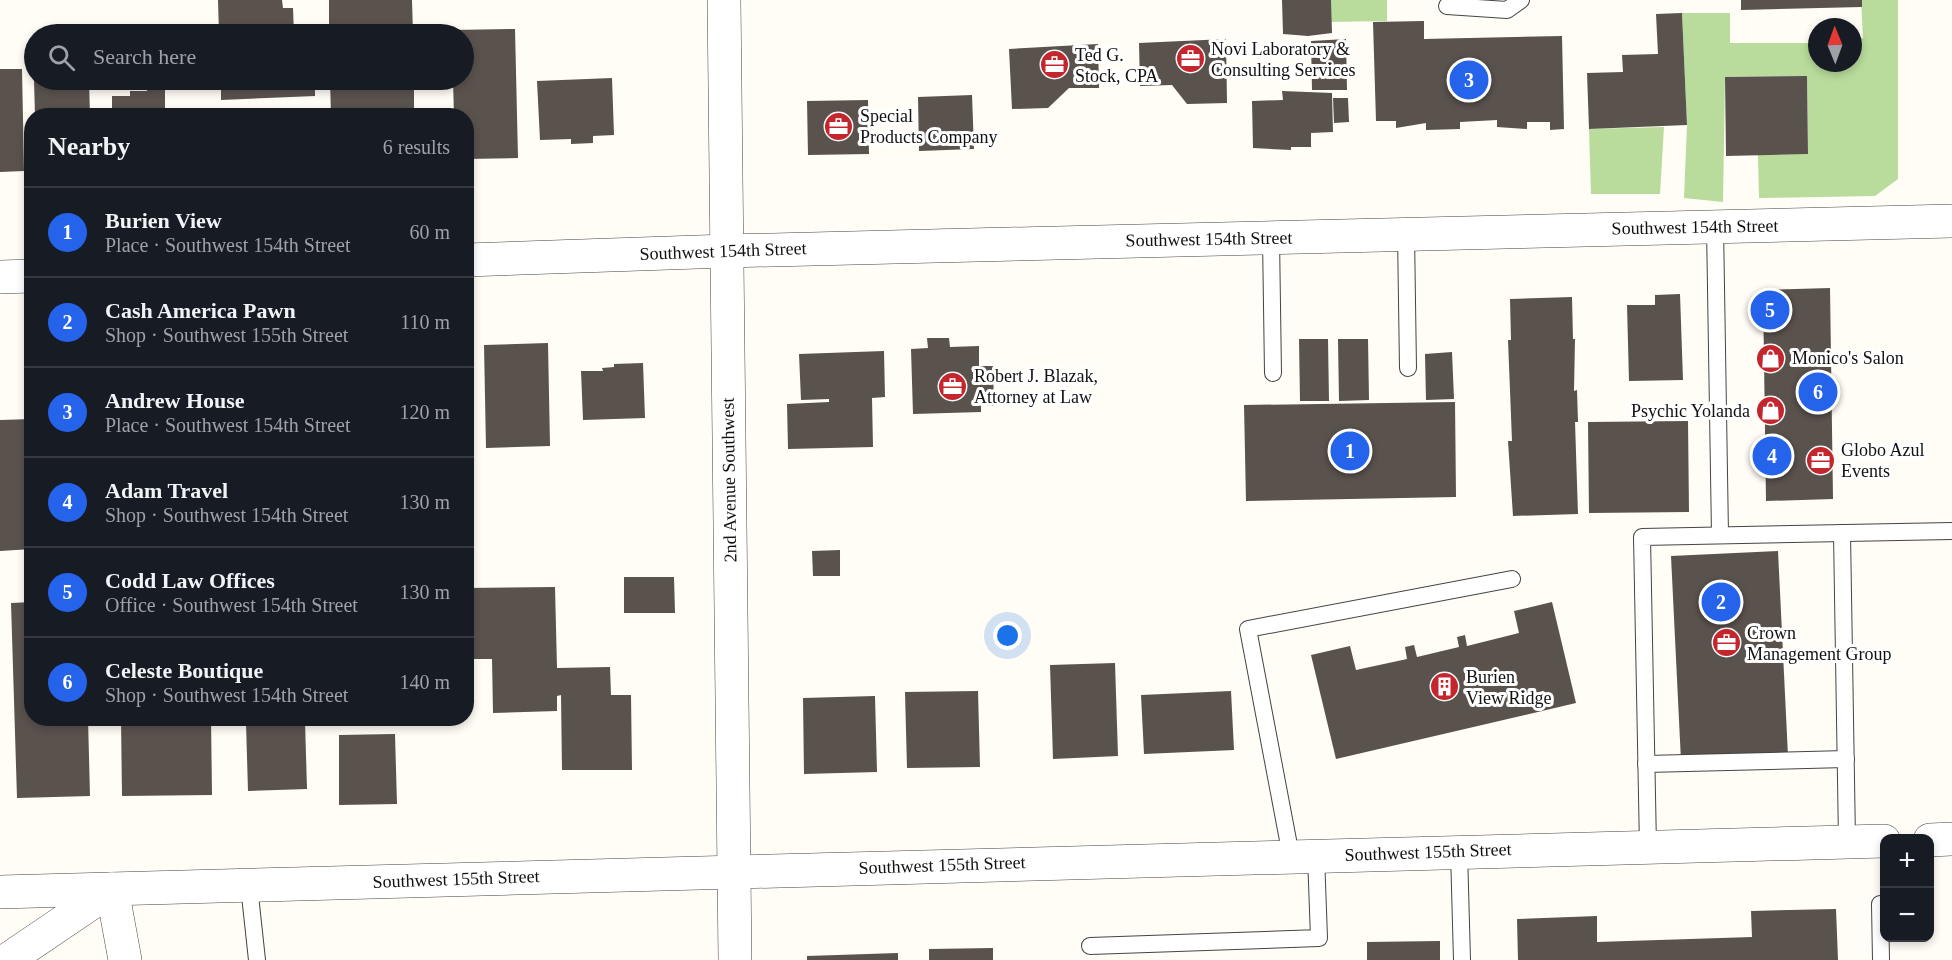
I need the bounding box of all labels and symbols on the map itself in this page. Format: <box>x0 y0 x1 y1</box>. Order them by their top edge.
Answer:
north arrow <box>1808 18 1862 72</box>
place label: Novi Laboratory & Consulting Services <box>1211 39 1356 80</box>
office icon: Novi Laboratory & Consulting Services <box>1174 43 1206 75</box>
place label: Ted G. Stock, CPA <box>1075 45 1158 86</box>
office icon: Ted G. Stock, CPA <box>1038 49 1070 81</box>
pin: 3 <box>1450 58 1488 103</box>
place label: Special Products Company <box>860 106 998 147</box>
office icon: Special Products Company <box>823 110 855 142</box>
street label: Southwest 154th Street <box>1611 216 1779 238</box>
street label: Southwest 154th Street <box>1125 228 1293 250</box>
street label: Southwest 154th Street <box>639 238 807 264</box>
pin: 5 <box>1750 288 1790 332</box>
shop icon: Monico's Salon <box>1755 342 1787 374</box>
place label: Monico's Salon <box>1792 348 1904 368</box>
place label: Robert J. Blazak, Attorney at Law <box>974 366 1098 407</box>
office icon: Robert J. Blazak, Attorney at Law <box>937 370 969 402</box>
pin: 6 <box>1798 370 1838 414</box>
shop icon: Psychic Yolanda <box>1755 395 1787 427</box>
street label: 2nd Avenue Southwest <box>718 398 740 562</box>
place label: Psychic Yolanda <box>1631 401 1750 421</box>
pin: 1 <box>1330 428 1370 474</box>
pin: 4 <box>1752 434 1792 478</box>
place label: Globo Azul Events <box>1841 440 1925 481</box>
office icon: Globo Azul Events <box>1804 444 1836 476</box>
pin: 2 <box>1702 580 1740 624</box>
your location <box>993 621 1022 650</box>
place label: Crown Management Group <box>1747 623 1891 664</box>
office icon: Crown Management Group <box>1710 627 1742 659</box>
place label: Burien View Ridge <box>1466 667 1551 708</box>
building icon: Burien View Ridge <box>1429 671 1461 703</box>
street label: Southwest 155th Street <box>1344 839 1512 865</box>
street label: Southwest 155th Street <box>858 852 1026 878</box>
street label: Southwest 155th Street <box>372 866 540 892</box>

